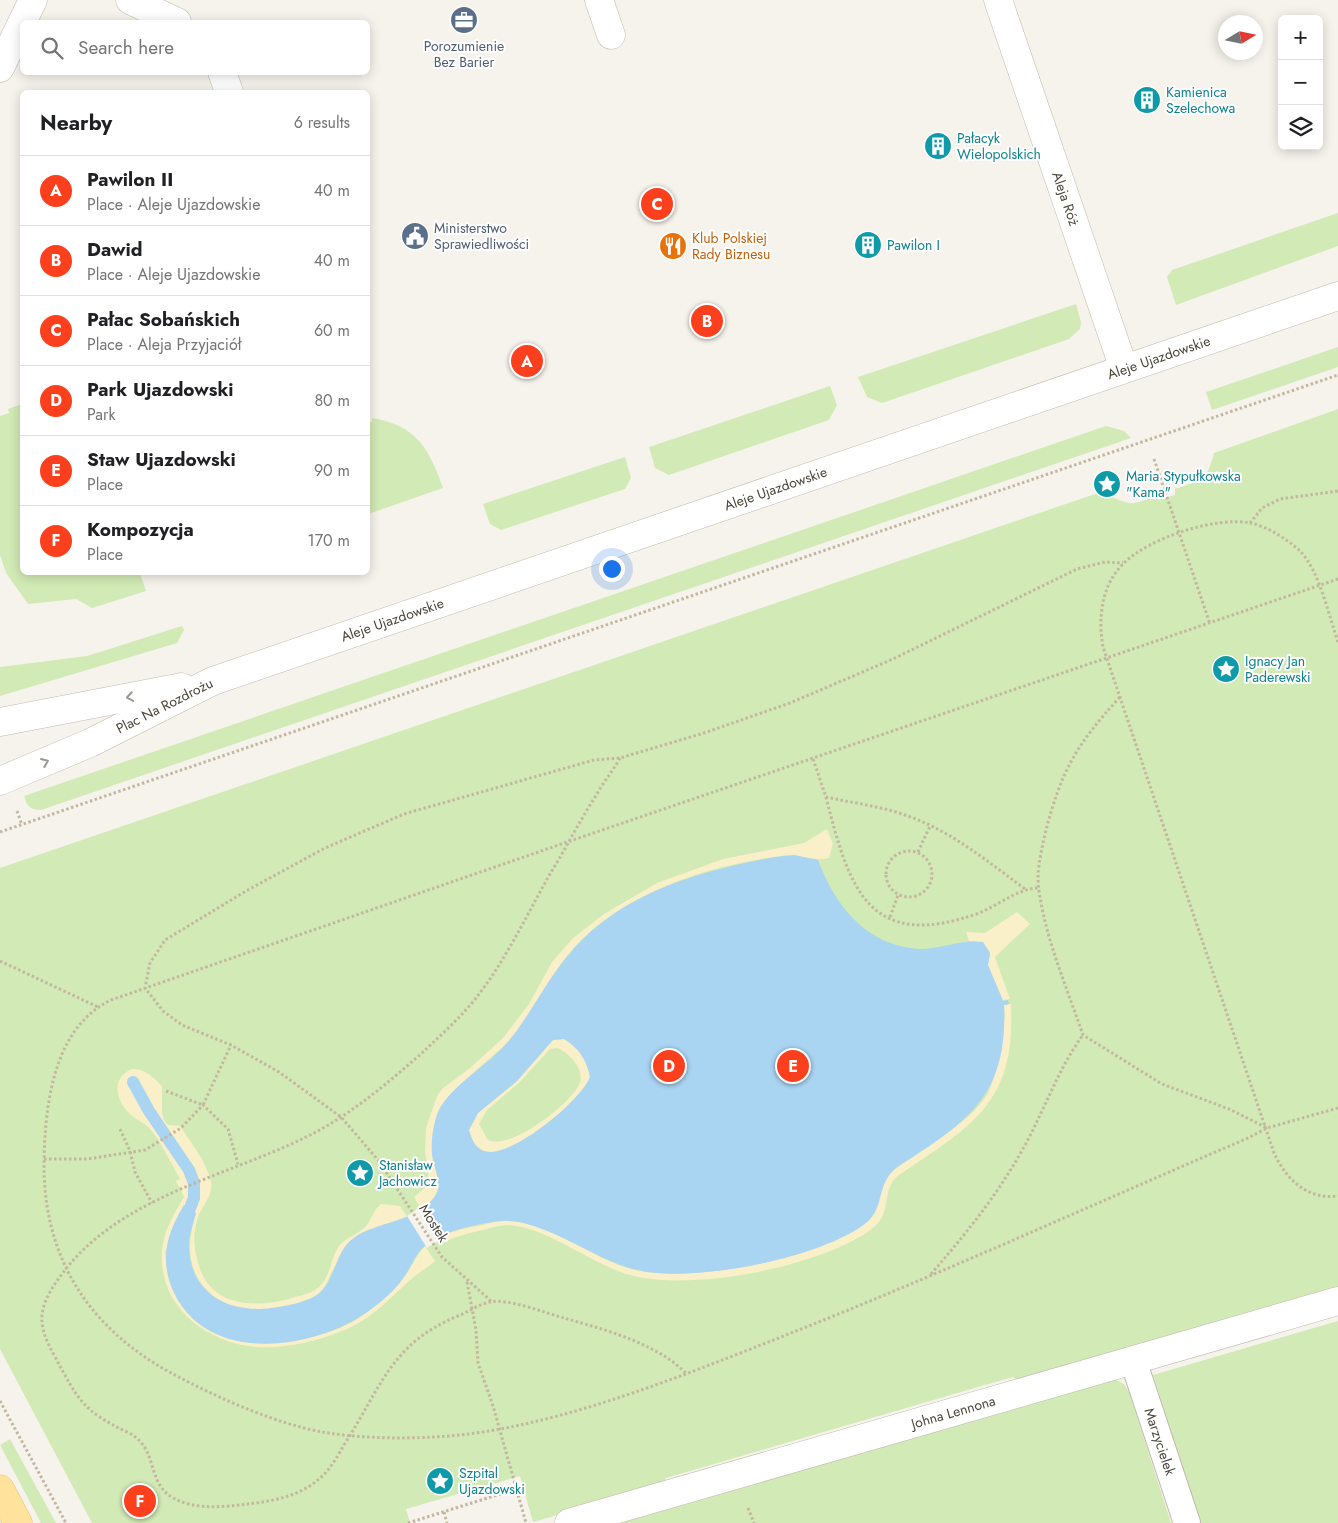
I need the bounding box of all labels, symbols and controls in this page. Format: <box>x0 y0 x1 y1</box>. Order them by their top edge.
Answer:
office icon: Porozumienie Bez Barier <box>449 5 479 35</box>
north arrow <box>1218 15 1263 60</box>
map controls <box>1278 15 1323 150</box>
button: + <box>1278 15 1323 60</box>
search box <box>20 20 370 75</box>
icon: search <box>38 34 66 62</box>
text: Search here <box>78 34 174 61</box>
place label: Porozumienie Bez Barier <box>424 36 504 72</box>
button: − <box>1278 60 1323 105</box>
place label: Kamienica Szelechowa <box>1166 82 1235 118</box>
building icon: Kamienica Szelechowa <box>1132 85 1162 115</box>
button: layers <box>1278 105 1323 150</box>
text: Nearby <box>40 108 112 138</box>
text: 6 results <box>294 111 350 134</box>
place label: Pałacyk Wielopolskich <box>957 128 1041 164</box>
building icon: Pałacyk Wielopolskich <box>923 131 953 161</box>
text: Pawilon II <box>87 166 173 193</box>
street label: Aleja Róż <box>1047 169 1085 229</box>
text: A <box>50 179 62 202</box>
text: 40 m <box>314 179 350 202</box>
pin: C <box>641 185 673 223</box>
text: Place · Aleje Ujazdowskie <box>87 193 260 216</box>
place label: Ministerstwo Sprawiedliwości <box>434 218 529 254</box>
public building icon: Ministerstwo Sprawiedliwości <box>400 221 430 251</box>
place label: Klub Polskiej Rady Biznesu <box>692 228 770 264</box>
building icon: Pawilon I <box>853 230 883 260</box>
restaurant icon: Klub Polskiej Rady Biznesu <box>658 231 688 261</box>
place label: Pawilon I <box>887 235 940 255</box>
text: Dawid <box>87 236 143 263</box>
text: B <box>51 249 61 272</box>
text: 40 m <box>314 249 350 272</box>
text: Place · Aleje Ujazdowskie <box>87 263 260 286</box>
pin: B <box>691 302 723 340</box>
text: Pałac Sobańskich <box>87 306 240 333</box>
text: C <box>50 319 62 342</box>
text: 60 m <box>314 319 350 342</box>
street label: Aleje Ujazdowskie <box>1105 330 1213 384</box>
text: Place · Aleja Przyjaciół <box>87 333 241 356</box>
pin: A <box>511 342 543 380</box>
text: Park Ujazdowski <box>87 376 234 403</box>
text: D <box>50 389 62 412</box>
text: 80 m <box>314 389 350 412</box>
text: Park <box>87 403 116 426</box>
text: Staw Ujazdowski <box>87 446 236 473</box>
text: E <box>51 459 61 482</box>
text: 90 m <box>314 459 350 482</box>
street label: Aleje Ujazdowskie <box>721 462 830 515</box>
place label: Maria Stypułkowska "Kama" <box>1126 466 1241 502</box>
place icon: Maria Stypułkowska "Kama" <box>1092 469 1122 499</box>
text: Place <box>87 473 123 496</box>
text: Kompozycja <box>87 516 194 543</box>
text: F <box>52 529 60 552</box>
text: 170 m <box>308 529 350 552</box>
text: Place <box>87 543 123 566</box>
your location <box>599 556 625 582</box>
street label: Aleje Ujazdowskie <box>338 593 447 647</box>
place label: Ignacy Jan Paderewski <box>1245 651 1311 687</box>
place icon: Ignacy Jan Paderewski <box>1211 654 1241 684</box>
street label: Plac Na Rozdrożu <box>112 673 216 738</box>
one-way arrow <box>126 691 135 701</box>
one-way arrow <box>40 758 49 769</box>
pin: D <box>653 1047 685 1085</box>
pin: E <box>777 1047 809 1085</box>
place label: Stanisław Jachowicz <box>377 1155 437 1191</box>
place icon: Stanisław Jachowicz <box>345 1158 375 1188</box>
street label: Mostek <box>415 1200 454 1247</box>
street label: Johna Lennona <box>907 1390 998 1434</box>
street label: Marzycielek <box>1140 1405 1181 1479</box>
place label: Szpital Ujazdowski <box>459 1463 525 1499</box>
place icon: Szpital Ujazdowski <box>425 1466 455 1496</box>
pin: F <box>124 1482 156 1520</box>

